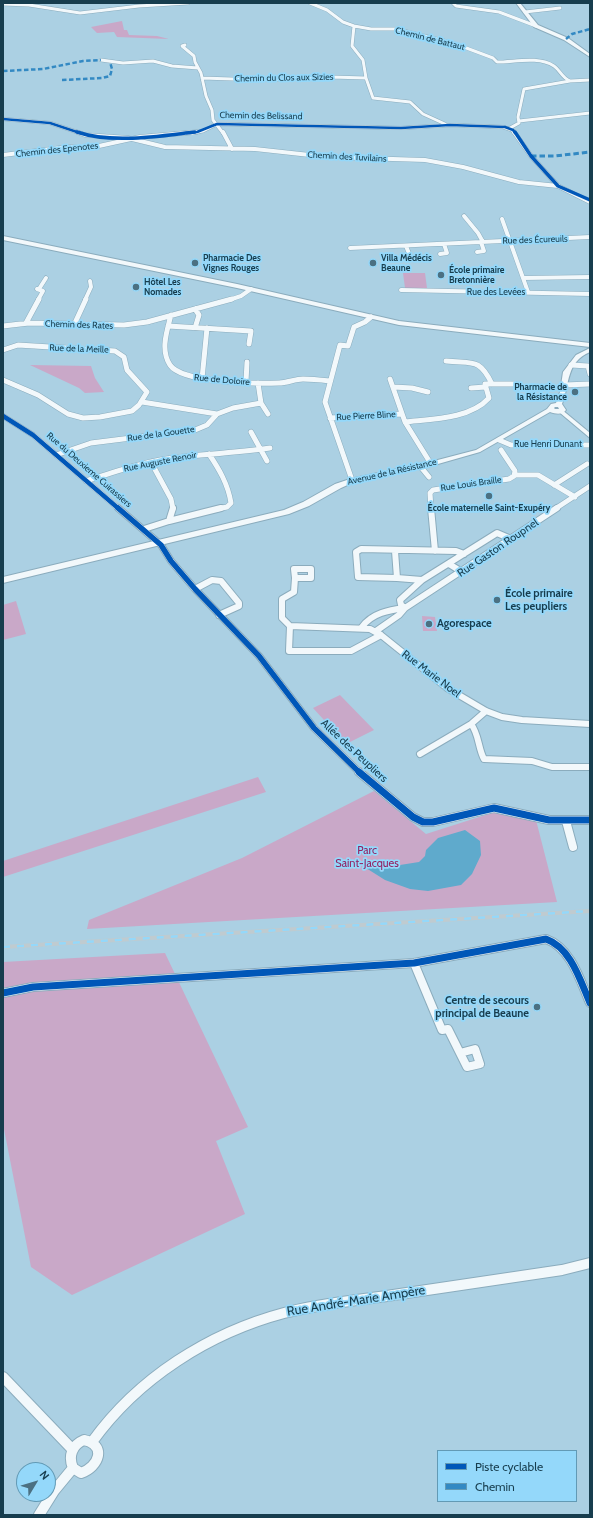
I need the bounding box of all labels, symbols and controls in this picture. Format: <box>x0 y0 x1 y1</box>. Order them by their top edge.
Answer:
street label: Chemin de Battaut <box>394 25 466 53</box>
street label: Chemin du Clos aux Sizies <box>234 72 334 84</box>
street label: Chemin des Belissand <box>219 110 303 122</box>
street label: Chemin des Epenotes <box>15 140 99 160</box>
street label: Chemin des Tuvilains <box>307 150 387 164</box>
street label: Rue des Écureuils <box>502 233 568 247</box>
place label: Pharmacie Des Vignes Rouges <box>203 253 261 274</box>
place label: Villa Médécis Beaune <box>381 253 432 274</box>
marker: Pharmacie Des Vignes Rouges <box>190 258 200 268</box>
marker: Villa Médécis Beaune <box>368 258 378 268</box>
place label: École primaire Bretonnière <box>449 265 504 286</box>
marker: École primaire Bretonnière <box>436 270 446 280</box>
place label: Hôtel Les Nomades <box>144 277 181 298</box>
marker: Hôtel Les Nomades <box>131 282 141 292</box>
street label: Rue des Levées <box>467 287 525 297</box>
street label: Chemin des Rates <box>45 318 113 332</box>
street label: Rue de la Meille <box>49 343 109 355</box>
street label: Rue de Doloire <box>194 372 250 388</box>
place label: Pharmacie de la Résistance <box>514 382 567 403</box>
marker: Pharmacie de la Résistance <box>570 387 580 397</box>
street label: Rue Pierre Bline <box>336 409 396 423</box>
street label: Rue de la Gouette <box>127 424 195 444</box>
street label: Rue du Deuxieme Cuirassiers <box>44 430 134 510</box>
street label: Rue Henri Dunant <box>514 439 582 449</box>
street label: Rue Auguste Renoir <box>123 450 197 474</box>
street label: Avenue de la Résistance <box>347 457 437 487</box>
street label: Rue Louis Braille <box>440 474 502 494</box>
marker: École maternelle Saint-Exupéry <box>484 491 494 501</box>
place label: École maternelle Saint-Exupéry <box>428 503 550 513</box>
street label: Rue Gaston Roupnel <box>455 516 541 580</box>
place label: École primaire Les peupliers <box>505 587 573 613</box>
marker: École primaire Les peupliers <box>492 595 502 605</box>
place label: Agorespace <box>437 617 492 631</box>
marker: Agorespace <box>424 619 434 629</box>
street label: Rue Marie Noel <box>399 648 463 700</box>
street label: Allée des Peupliers <box>318 717 390 785</box>
park label: Parc Saint-Jacques <box>335 844 399 870</box>
place label: Centre de secours principal de Beaune <box>435 994 529 1020</box>
marker: Centre de secours principal de Beaune <box>532 1002 542 1012</box>
street label: Rue André-Marie Ampère <box>286 1282 426 1320</box>
legend <box>437 1450 577 1502</box>
text: Piste cyclable <box>475 1459 543 1474</box>
north arrow <box>16 1462 56 1502</box>
text: N <box>37 1468 53 1483</box>
text: Chemin <box>475 1479 515 1494</box>

